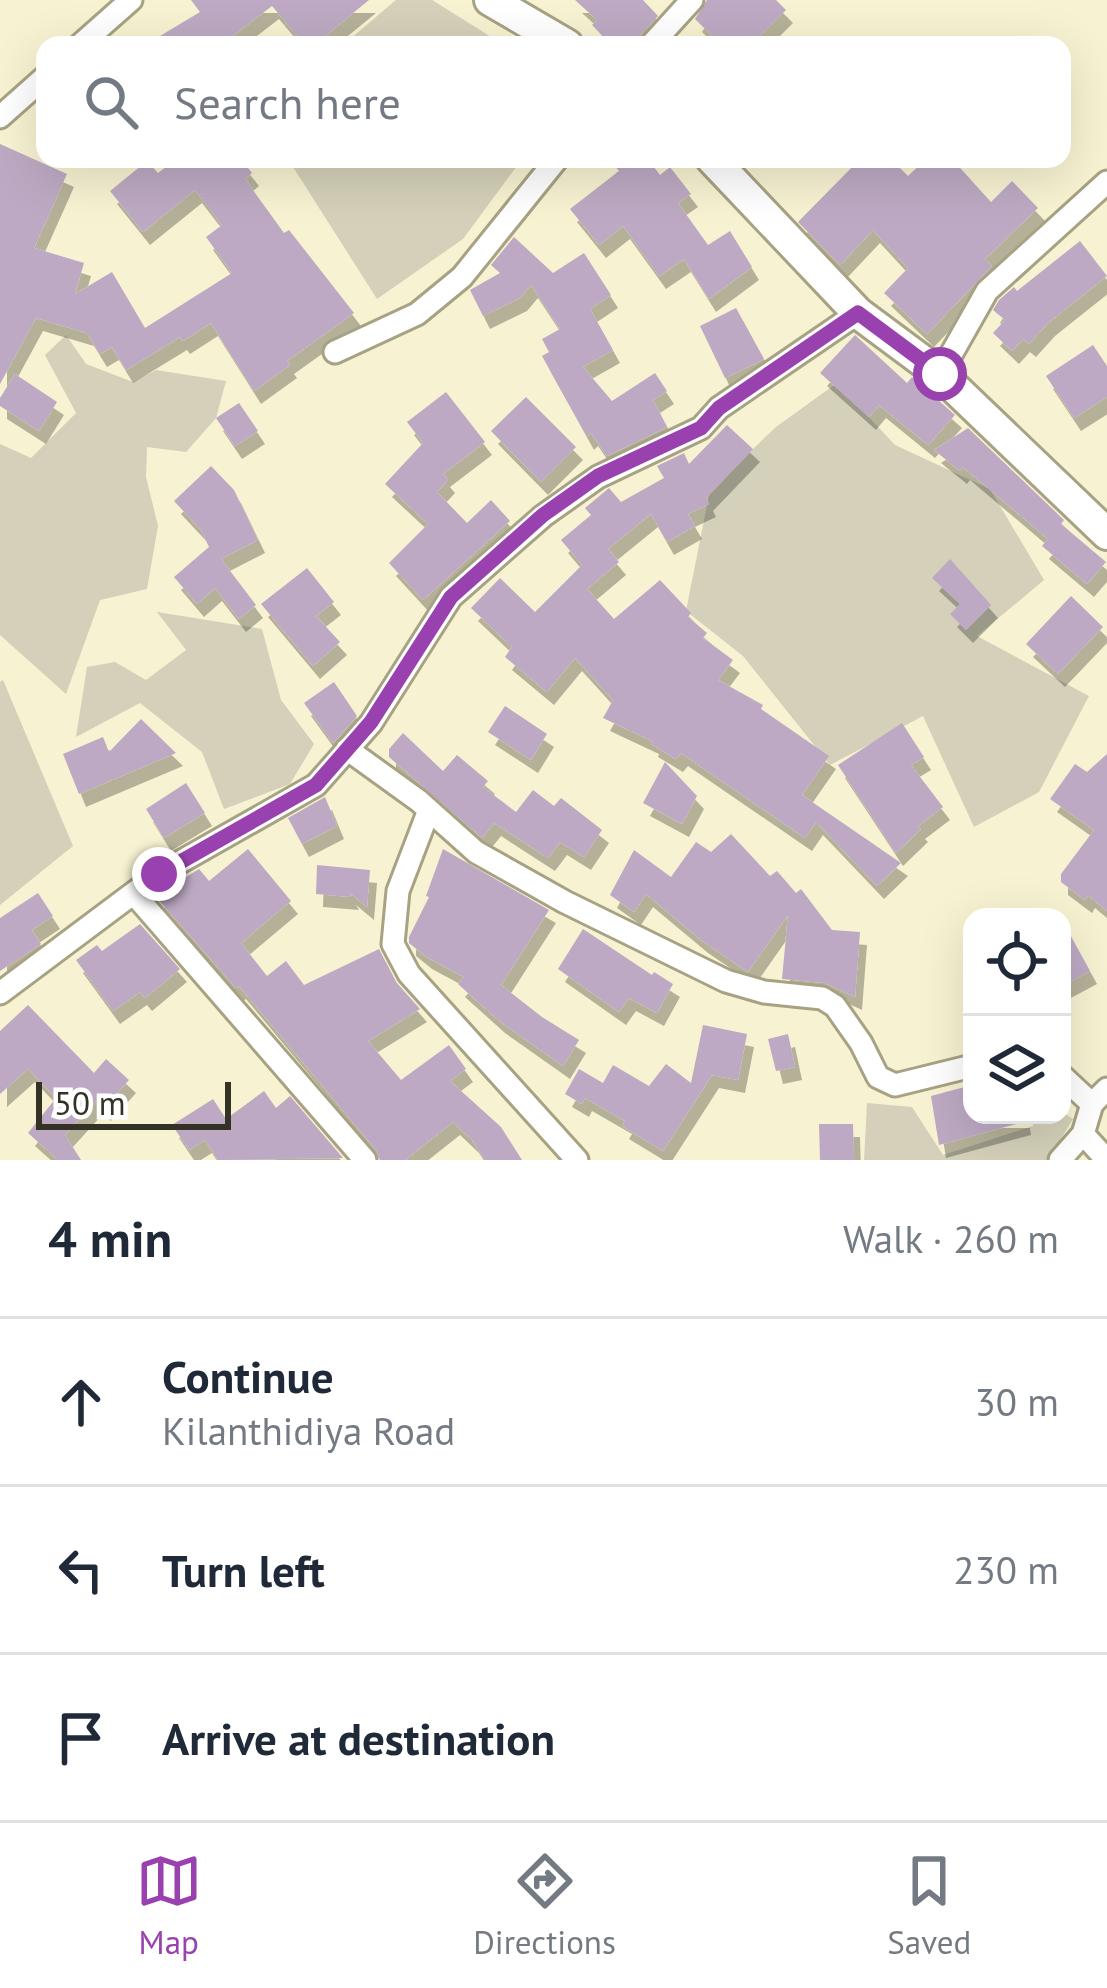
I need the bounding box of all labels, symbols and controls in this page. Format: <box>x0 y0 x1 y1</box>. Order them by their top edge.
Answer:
search box <box>36 36 1071 168</box>
icon: search <box>78 69 144 135</box>
text: Search here <box>174 73 401 131</box>
route start <box>913 347 967 401</box>
route end <box>132 847 186 901</box>
map controls <box>963 908 1071 1124</box>
button: locate <box>963 908 1071 1016</box>
button: layers <box>963 1016 1071 1124</box>
scale bar <box>36 1076 231 1129</box>
text: 50 m <box>54 1081 126 1124</box>
text: 4 min <box>48 1205 172 1271</box>
text: Walk · 260 m <box>843 1213 1059 1264</box>
text: Continue <box>162 1347 334 1405</box>
icon: ahead <box>48 1369 114 1435</box>
text: 30 m <box>974 1376 1059 1427</box>
text: Kilanthidiya Road <box>162 1405 455 1456</box>
icon: left <box>48 1537 114 1603</box>
text: Turn left <box>162 1541 325 1599</box>
text: 230 m <box>953 1544 1059 1595</box>
icon: arrive <box>48 1705 114 1771</box>
text: Arrive at destination <box>162 1709 555 1767</box>
tab: Map <box>136 1848 202 1963</box>
tab: Directions <box>473 1848 616 1963</box>
tab: Saved <box>887 1848 971 1963</box>

